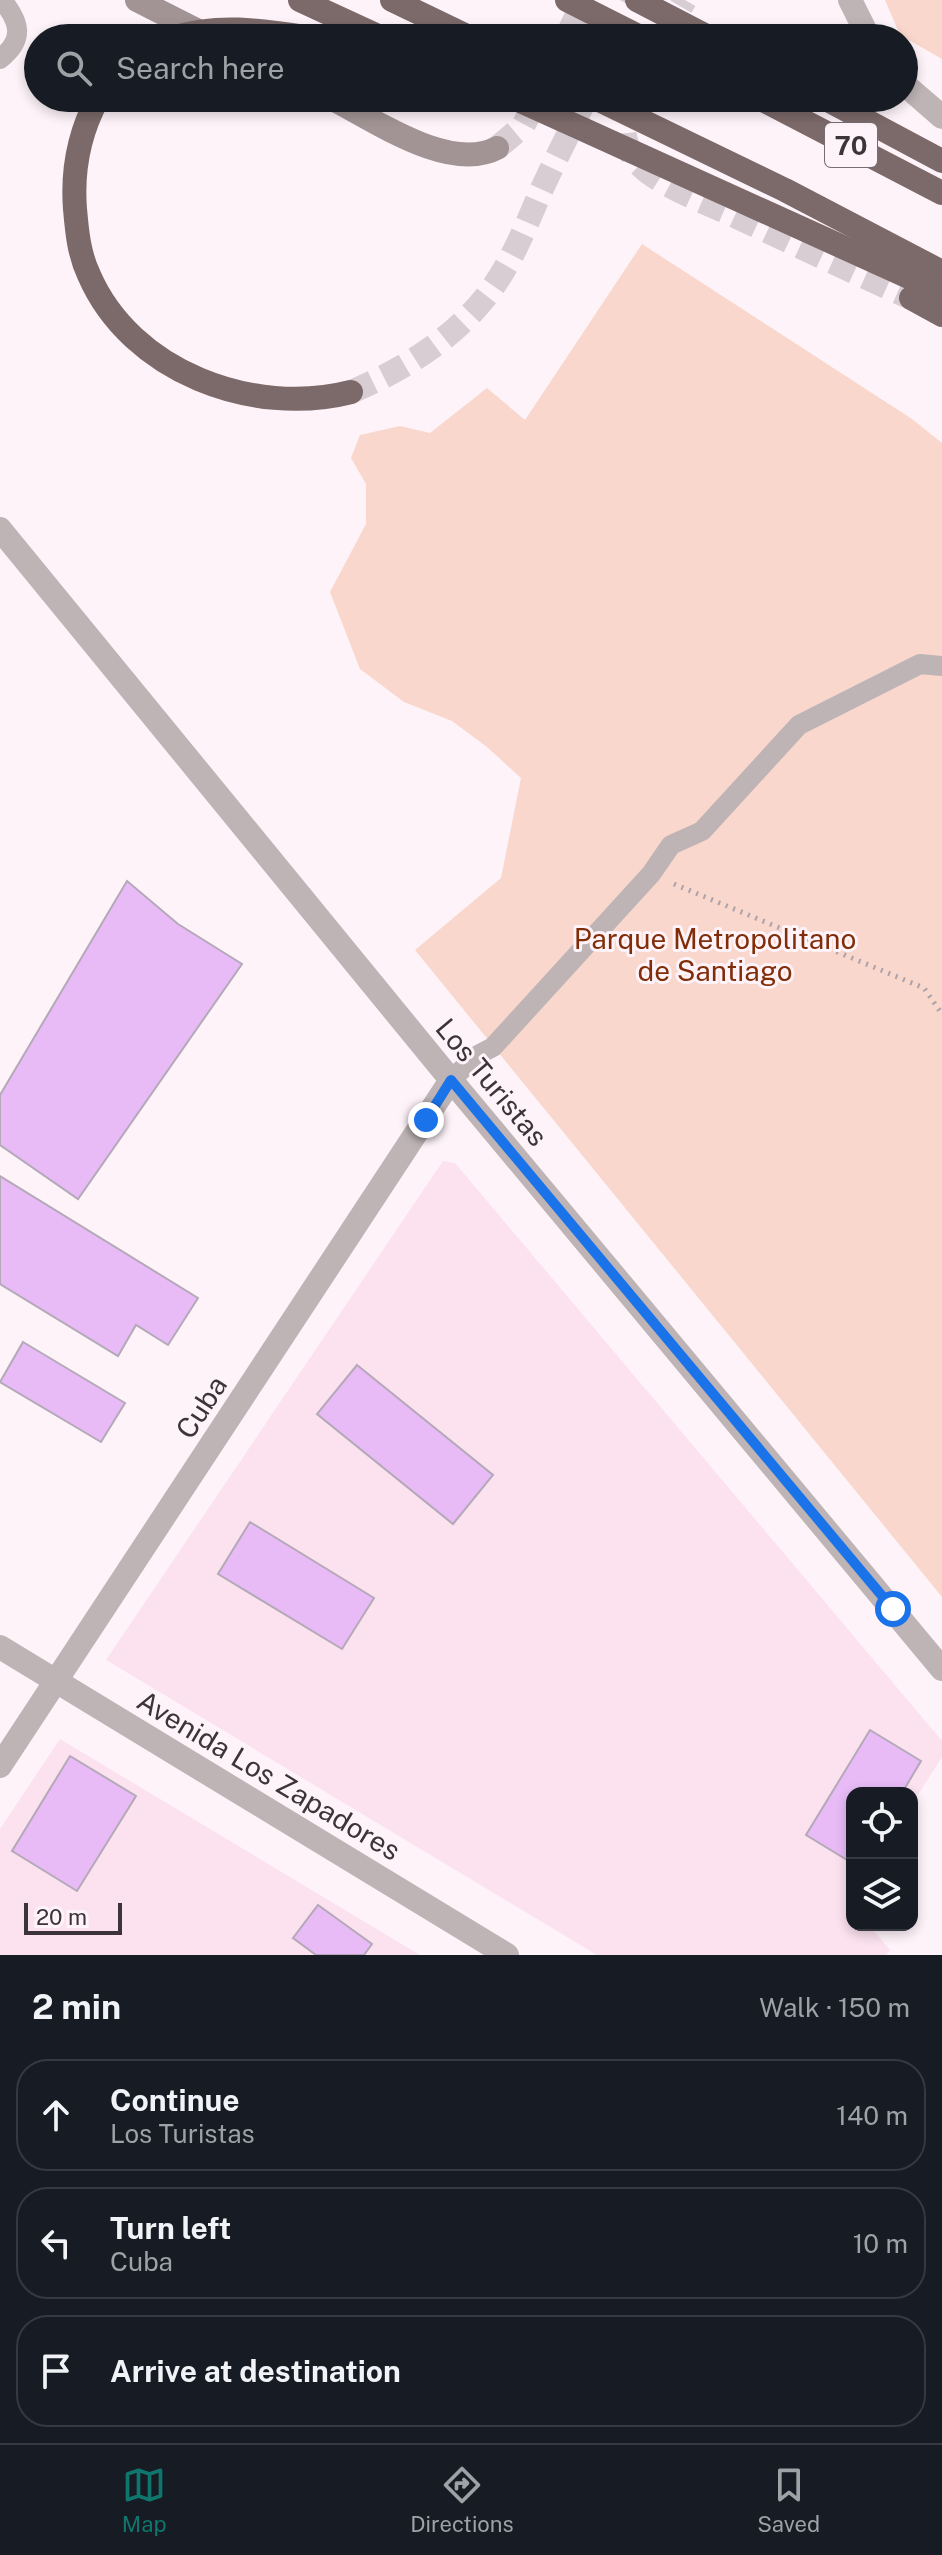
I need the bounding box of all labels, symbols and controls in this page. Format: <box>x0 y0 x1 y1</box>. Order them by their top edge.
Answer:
search box <box>24 24 918 112</box>
icon: search <box>52 46 96 90</box>
text: Search here <box>116 50 284 86</box>
road number: 70 <box>825 123 877 167</box>
park label: Parque Metropolitano de Santiago <box>574 922 856 987</box>
street label: Los Turistas <box>429 1012 555 1152</box>
route end <box>408 1102 444 1138</box>
street label: Cuba <box>169 1370 233 1444</box>
route start <box>875 1591 911 1627</box>
street label: Avenida Los Zapadores <box>132 1683 406 1867</box>
map controls <box>846 1787 918 1931</box>
button: locate <box>846 1787 918 1859</box>
button: layers <box>846 1859 918 1931</box>
scale bar <box>24 1899 122 1935</box>
text: 20 m <box>36 1904 87 1930</box>
text: 2 min <box>32 1987 121 2027</box>
text: Walk · 150 m <box>759 1992 910 2023</box>
text: Continue <box>110 2082 240 2118</box>
icon: ahead <box>34 2093 78 2137</box>
text: 140 m <box>836 2100 908 2131</box>
text: Los Turistas <box>110 2118 255 2149</box>
text: Turn left <box>110 2210 231 2246</box>
icon: left <box>34 2221 78 2265</box>
text: 10 m <box>853 2228 908 2259</box>
text: Cuba <box>110 2246 173 2277</box>
icon: arrive <box>34 2349 78 2393</box>
text: Arrive at destination <box>110 2353 401 2389</box>
tab: Map <box>122 2463 167 2537</box>
tab: Directions <box>410 2463 514 2537</box>
tab: Saved <box>757 2463 820 2537</box>

